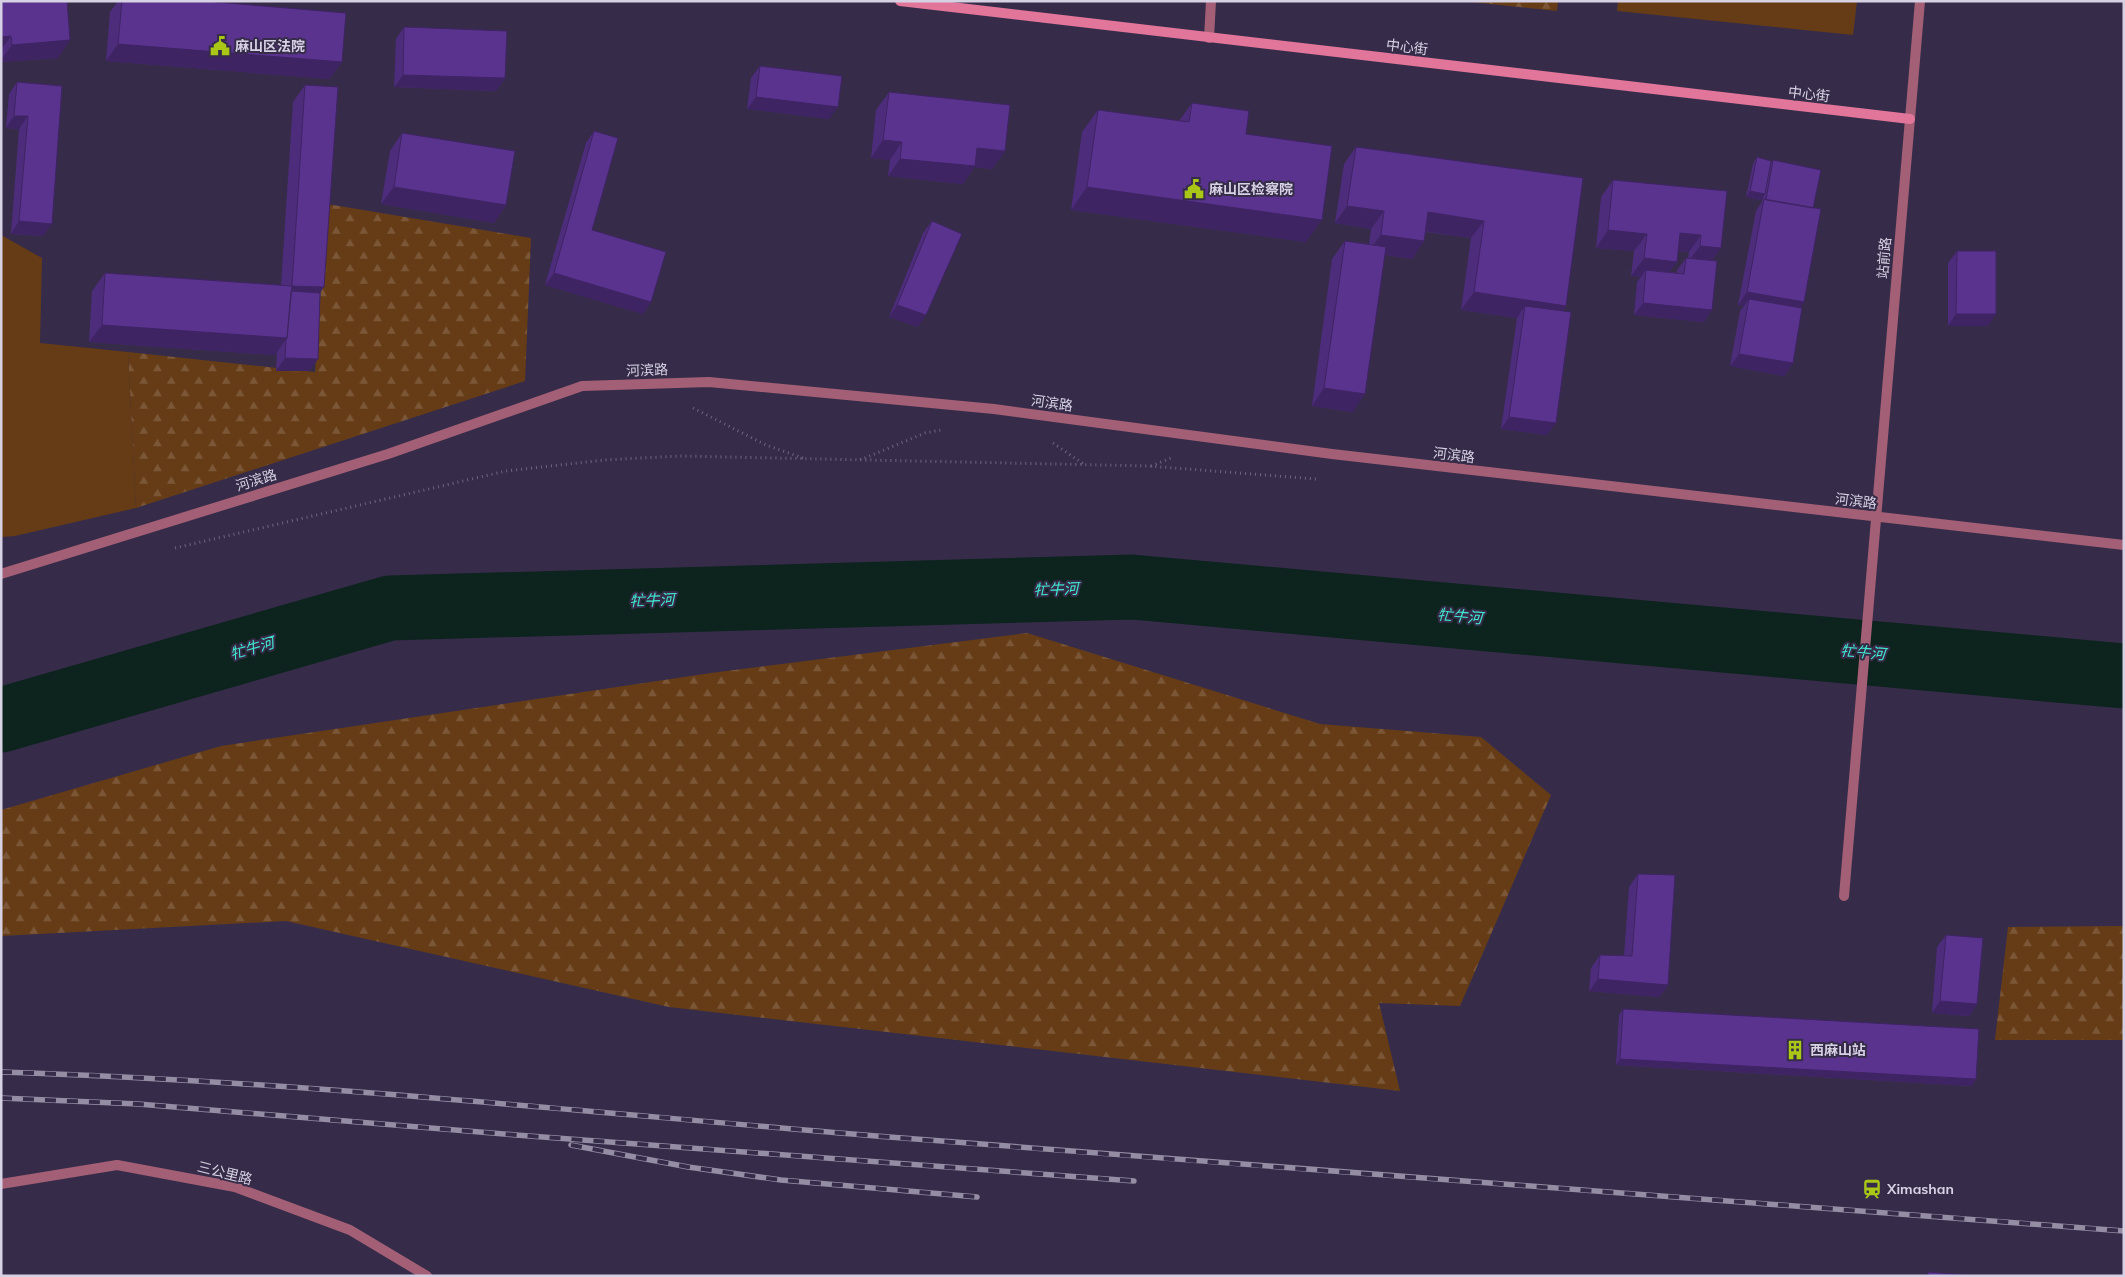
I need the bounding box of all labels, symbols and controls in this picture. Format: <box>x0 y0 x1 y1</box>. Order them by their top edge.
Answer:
public building icon: 麻山区法院 <box>209 35 231 57</box>
street label: 中心街 <box>1385 36 1429 58</box>
place label: 麻山区法院 <box>235 37 305 55</box>
street label: 中心街 <box>1787 83 1831 105</box>
public building icon: 麻山区检察院 <box>1183 178 1205 200</box>
place label: 麻山区检察院 <box>1209 180 1293 198</box>
street label: 站前路 <box>1873 236 1895 280</box>
street label: 河滨路 <box>626 360 668 380</box>
street label: 河滨路 <box>1030 391 1074 415</box>
street label: 河滨路 <box>1432 444 1476 466</box>
street label: 河滨路 <box>233 465 279 495</box>
street label: 河滨路 <box>1834 490 1878 512</box>
water label: 牤牛河 <box>1033 579 1082 599</box>
water label: 牤牛河 <box>629 590 678 610</box>
water label: 牤牛河 <box>1437 605 1486 628</box>
water label: 牤牛河 <box>228 632 279 663</box>
water label: 牤牛河 <box>1840 641 1889 664</box>
building icon: 西麻山站 <box>1784 1039 1806 1061</box>
place label: 西麻山站 <box>1810 1041 1866 1059</box>
street label: 三公里路 <box>196 1157 254 1189</box>
station icon: Ximashan <box>1861 1178 1883 1200</box>
place label: Ximashan <box>1886 1180 1954 1198</box>

